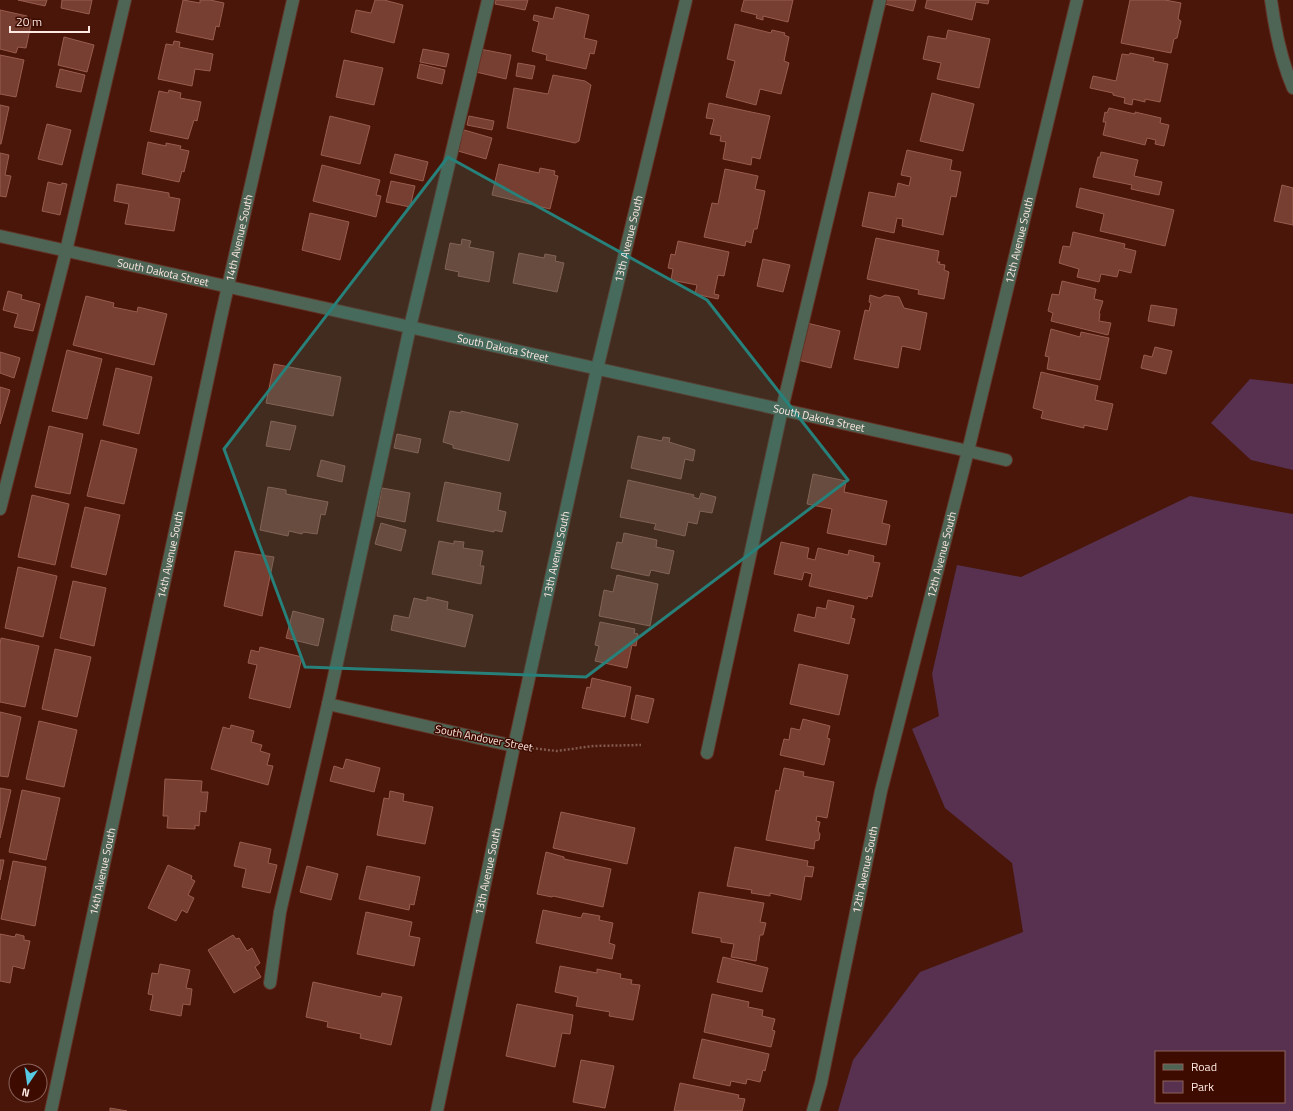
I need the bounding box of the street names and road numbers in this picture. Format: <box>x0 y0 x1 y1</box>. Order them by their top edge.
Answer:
street label: 14th Avenue South <box>221 193 257 283</box>
street label: 13th Avenue South <box>610 194 647 284</box>
street label: 12th Avenue South <box>1001 195 1037 285</box>
street label: South Dakota Street <box>116 254 211 290</box>
street label: South Dakota Street <box>455 330 550 366</box>
street label: South Dakota Street <box>772 400 867 436</box>
street label: 14th Avenue South <box>153 509 187 600</box>
street label: 13th Avenue South <box>539 509 574 600</box>
street label: 12th Avenue South <box>923 510 960 600</box>
street label: South Andover Street <box>434 721 534 755</box>
street label: 12th Avenue South <box>848 824 882 915</box>
street label: 14th Avenue South <box>85 826 119 917</box>
street label: 13th Avenue South <box>471 826 505 916</box>

